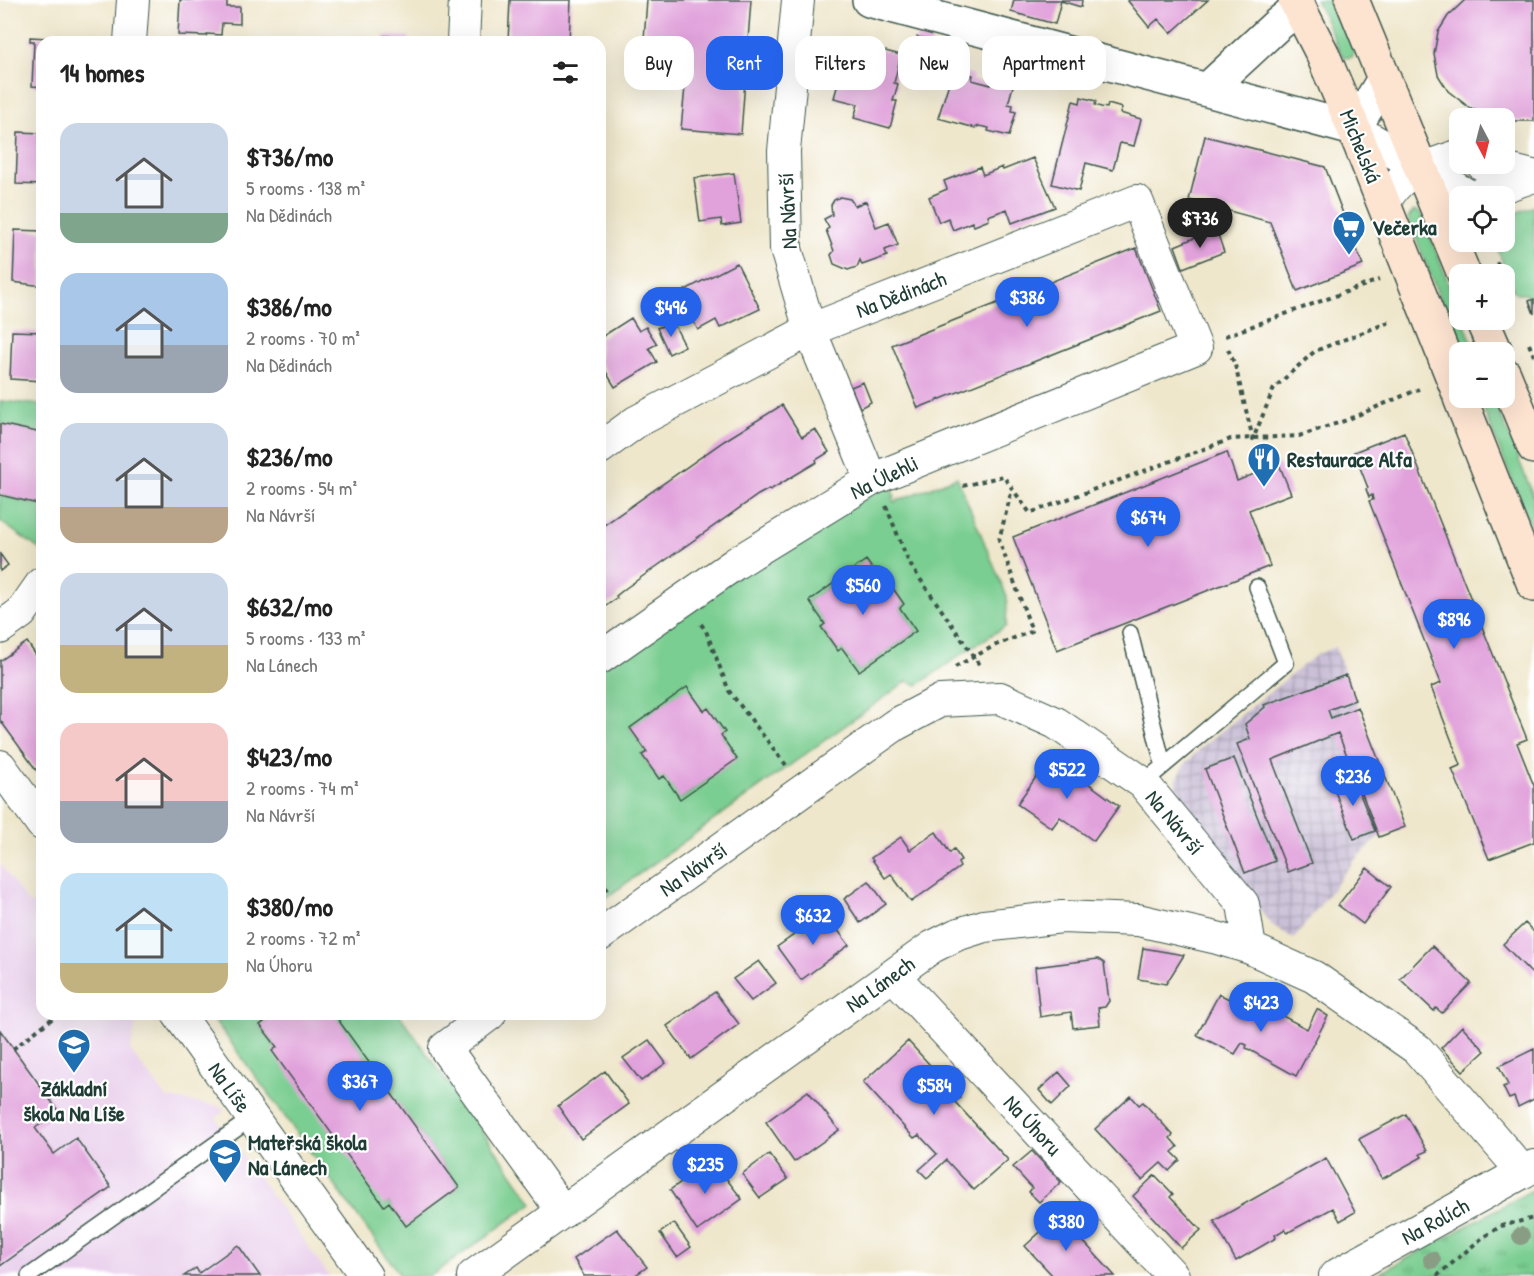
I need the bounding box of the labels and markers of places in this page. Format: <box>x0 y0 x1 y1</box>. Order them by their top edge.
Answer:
pin: $736 <box>1164 198 1236 249</box>
supermarket icon: Večerka <box>1331 209 1367 256</box>
place label: Večerka <box>1372 212 1437 242</box>
pin: $386 <box>991 277 1063 328</box>
pin: $496 <box>635 287 707 338</box>
restaurant icon: Restaurace Alfa <box>1246 441 1282 488</box>
place label: Restaurace Alfa <box>1287 444 1412 474</box>
pin: $674 <box>1112 497 1184 548</box>
pin: $560 <box>827 565 899 616</box>
pin: $896 <box>1418 599 1490 650</box>
pin: $522 <box>1031 749 1103 800</box>
pin: $236 <box>1317 756 1389 807</box>
pin: $632 <box>777 895 849 946</box>
pin: $423 <box>1225 982 1297 1033</box>
school or university icon: Základní škola Na Líše <box>56 1027 92 1074</box>
pin: $367 <box>324 1061 396 1112</box>
pin: $584 <box>898 1065 970 1116</box>
place label: Základní škola Na Líše <box>23 1073 125 1128</box>
place label: Mateřská škola Na Lánech <box>248 1127 367 1182</box>
school or university icon: Mateřská škola Na Lánech <box>207 1137 243 1184</box>
pin: $235 <box>669 1144 741 1195</box>
pin: $380 <box>1030 1201 1102 1252</box>

